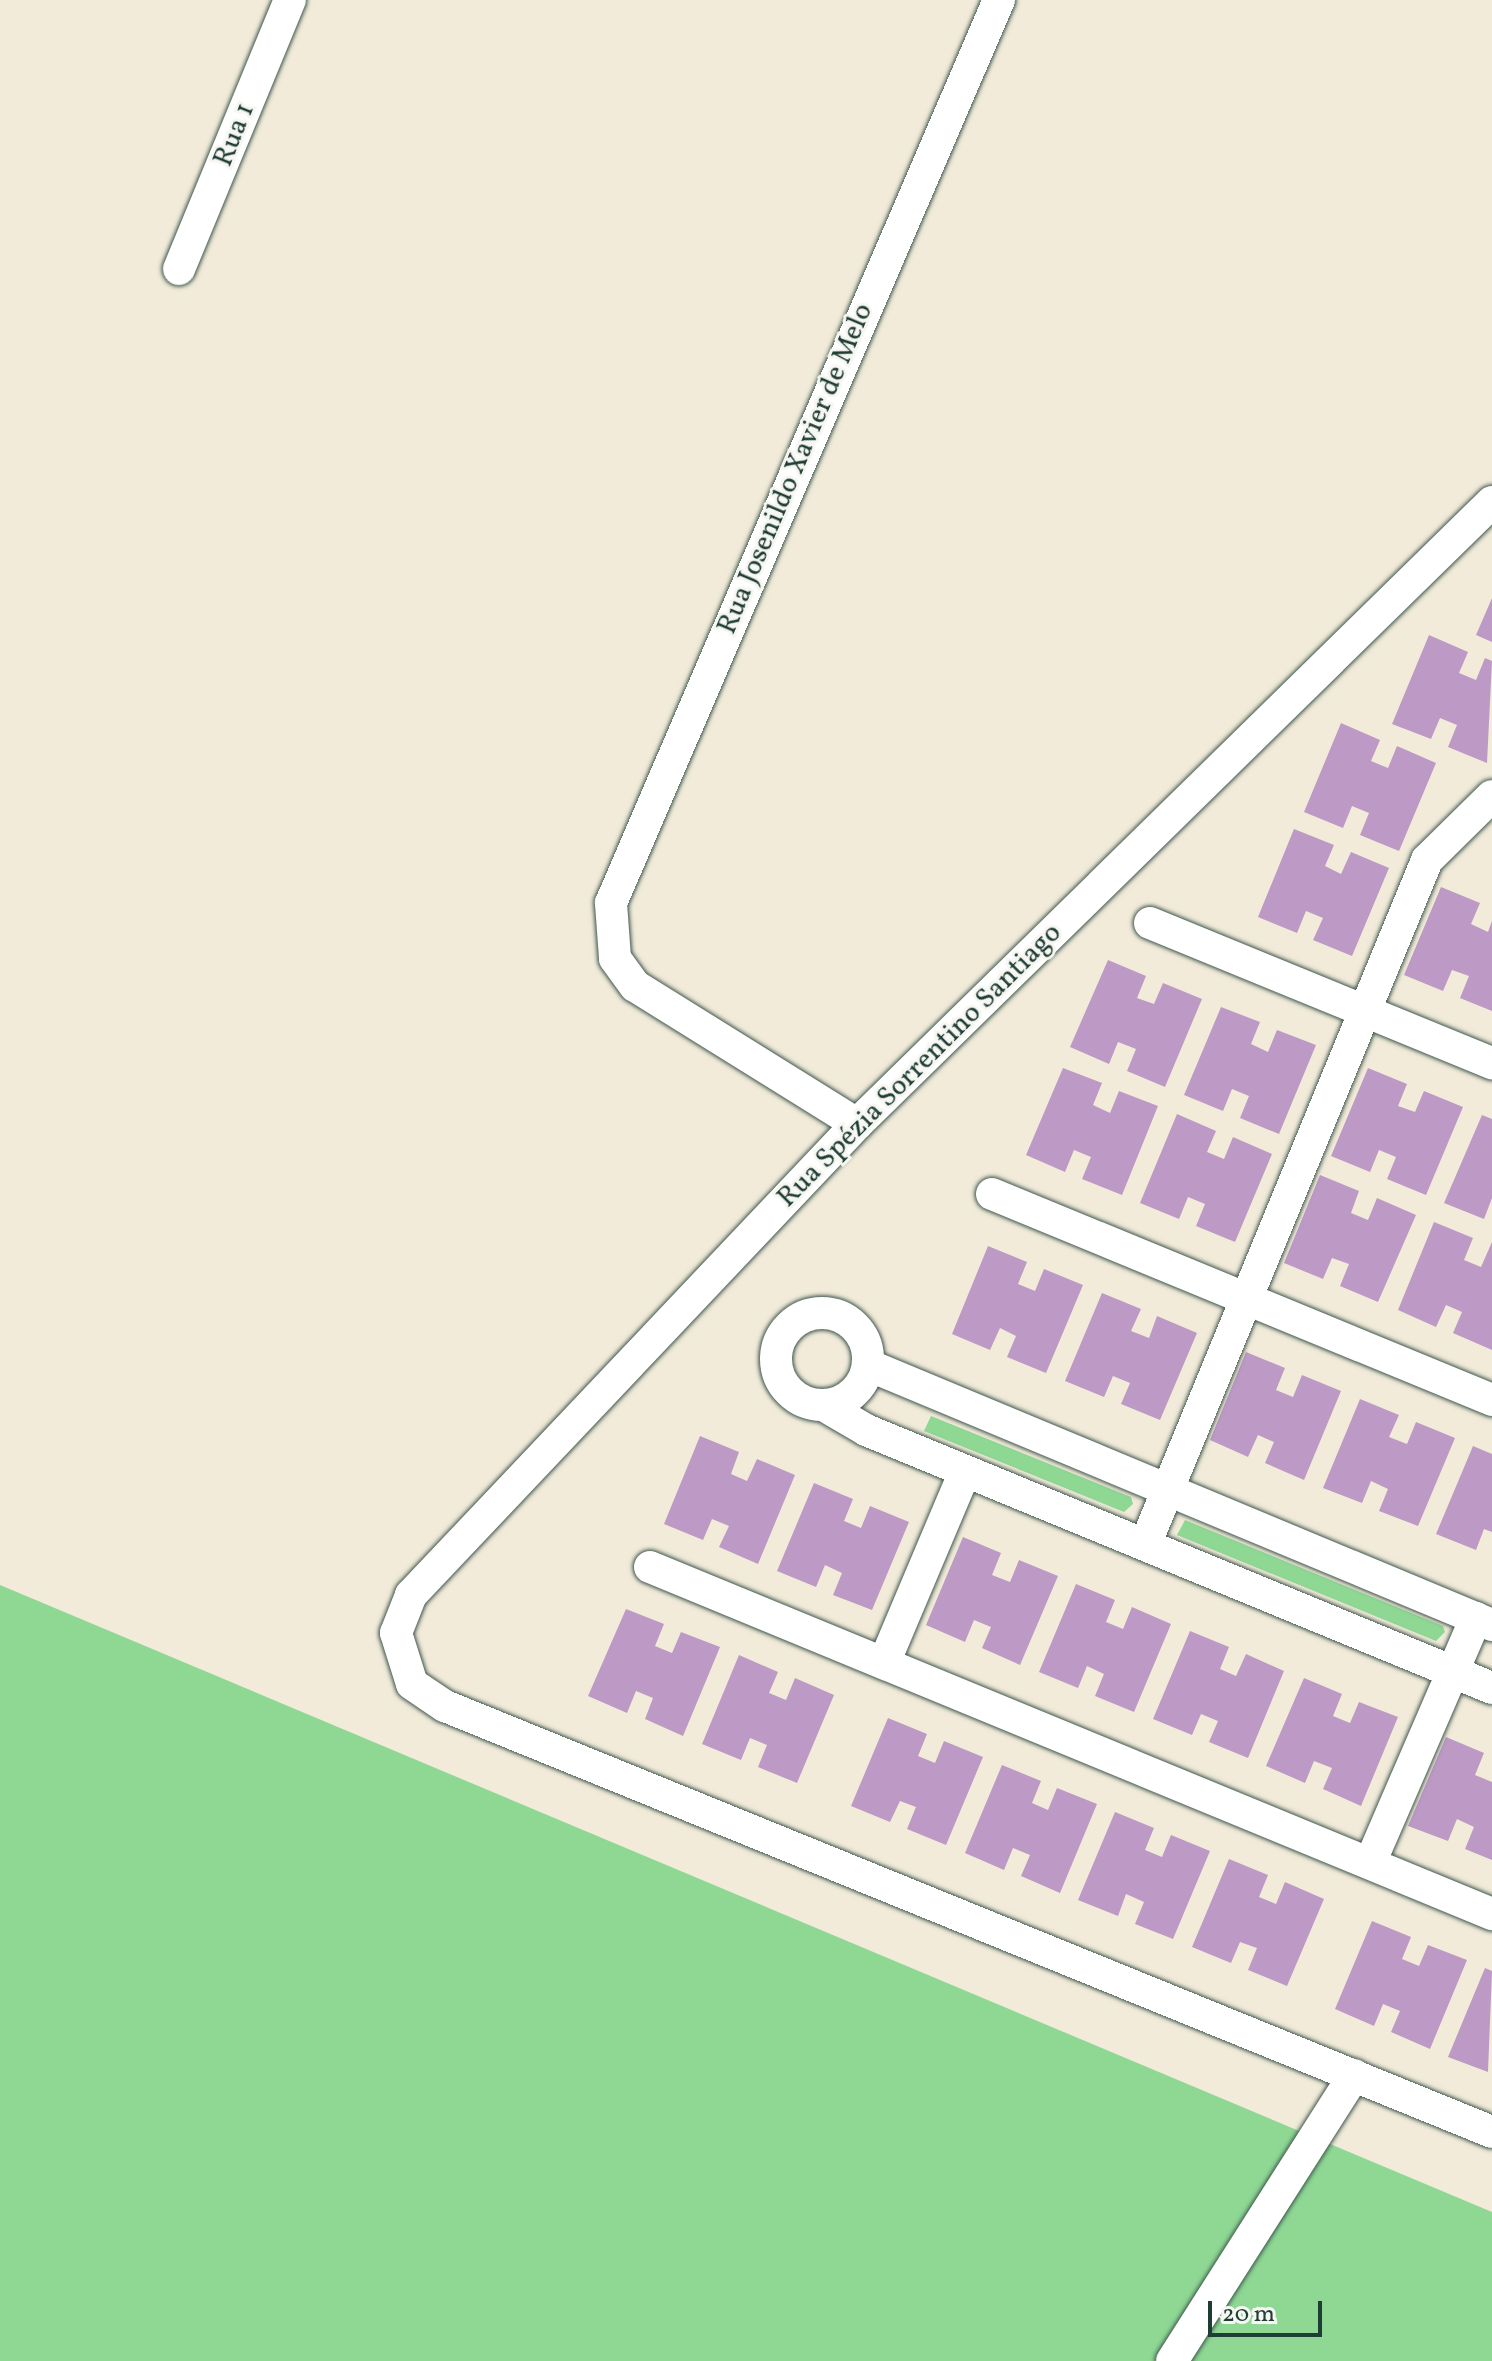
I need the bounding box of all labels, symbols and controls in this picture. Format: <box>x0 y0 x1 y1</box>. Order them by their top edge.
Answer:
street label: Rua 1 <box>207 98 263 172</box>
street label: Rua Josenildo Xavier de Melo <box>711 299 881 639</box>
street label: Rua Spézia Sorrentino Santiago <box>771 917 1069 1215</box>
scale bar <box>1212 2285 1326 2335</box>
text: 20 m <box>1222 2298 1275 2332</box>

